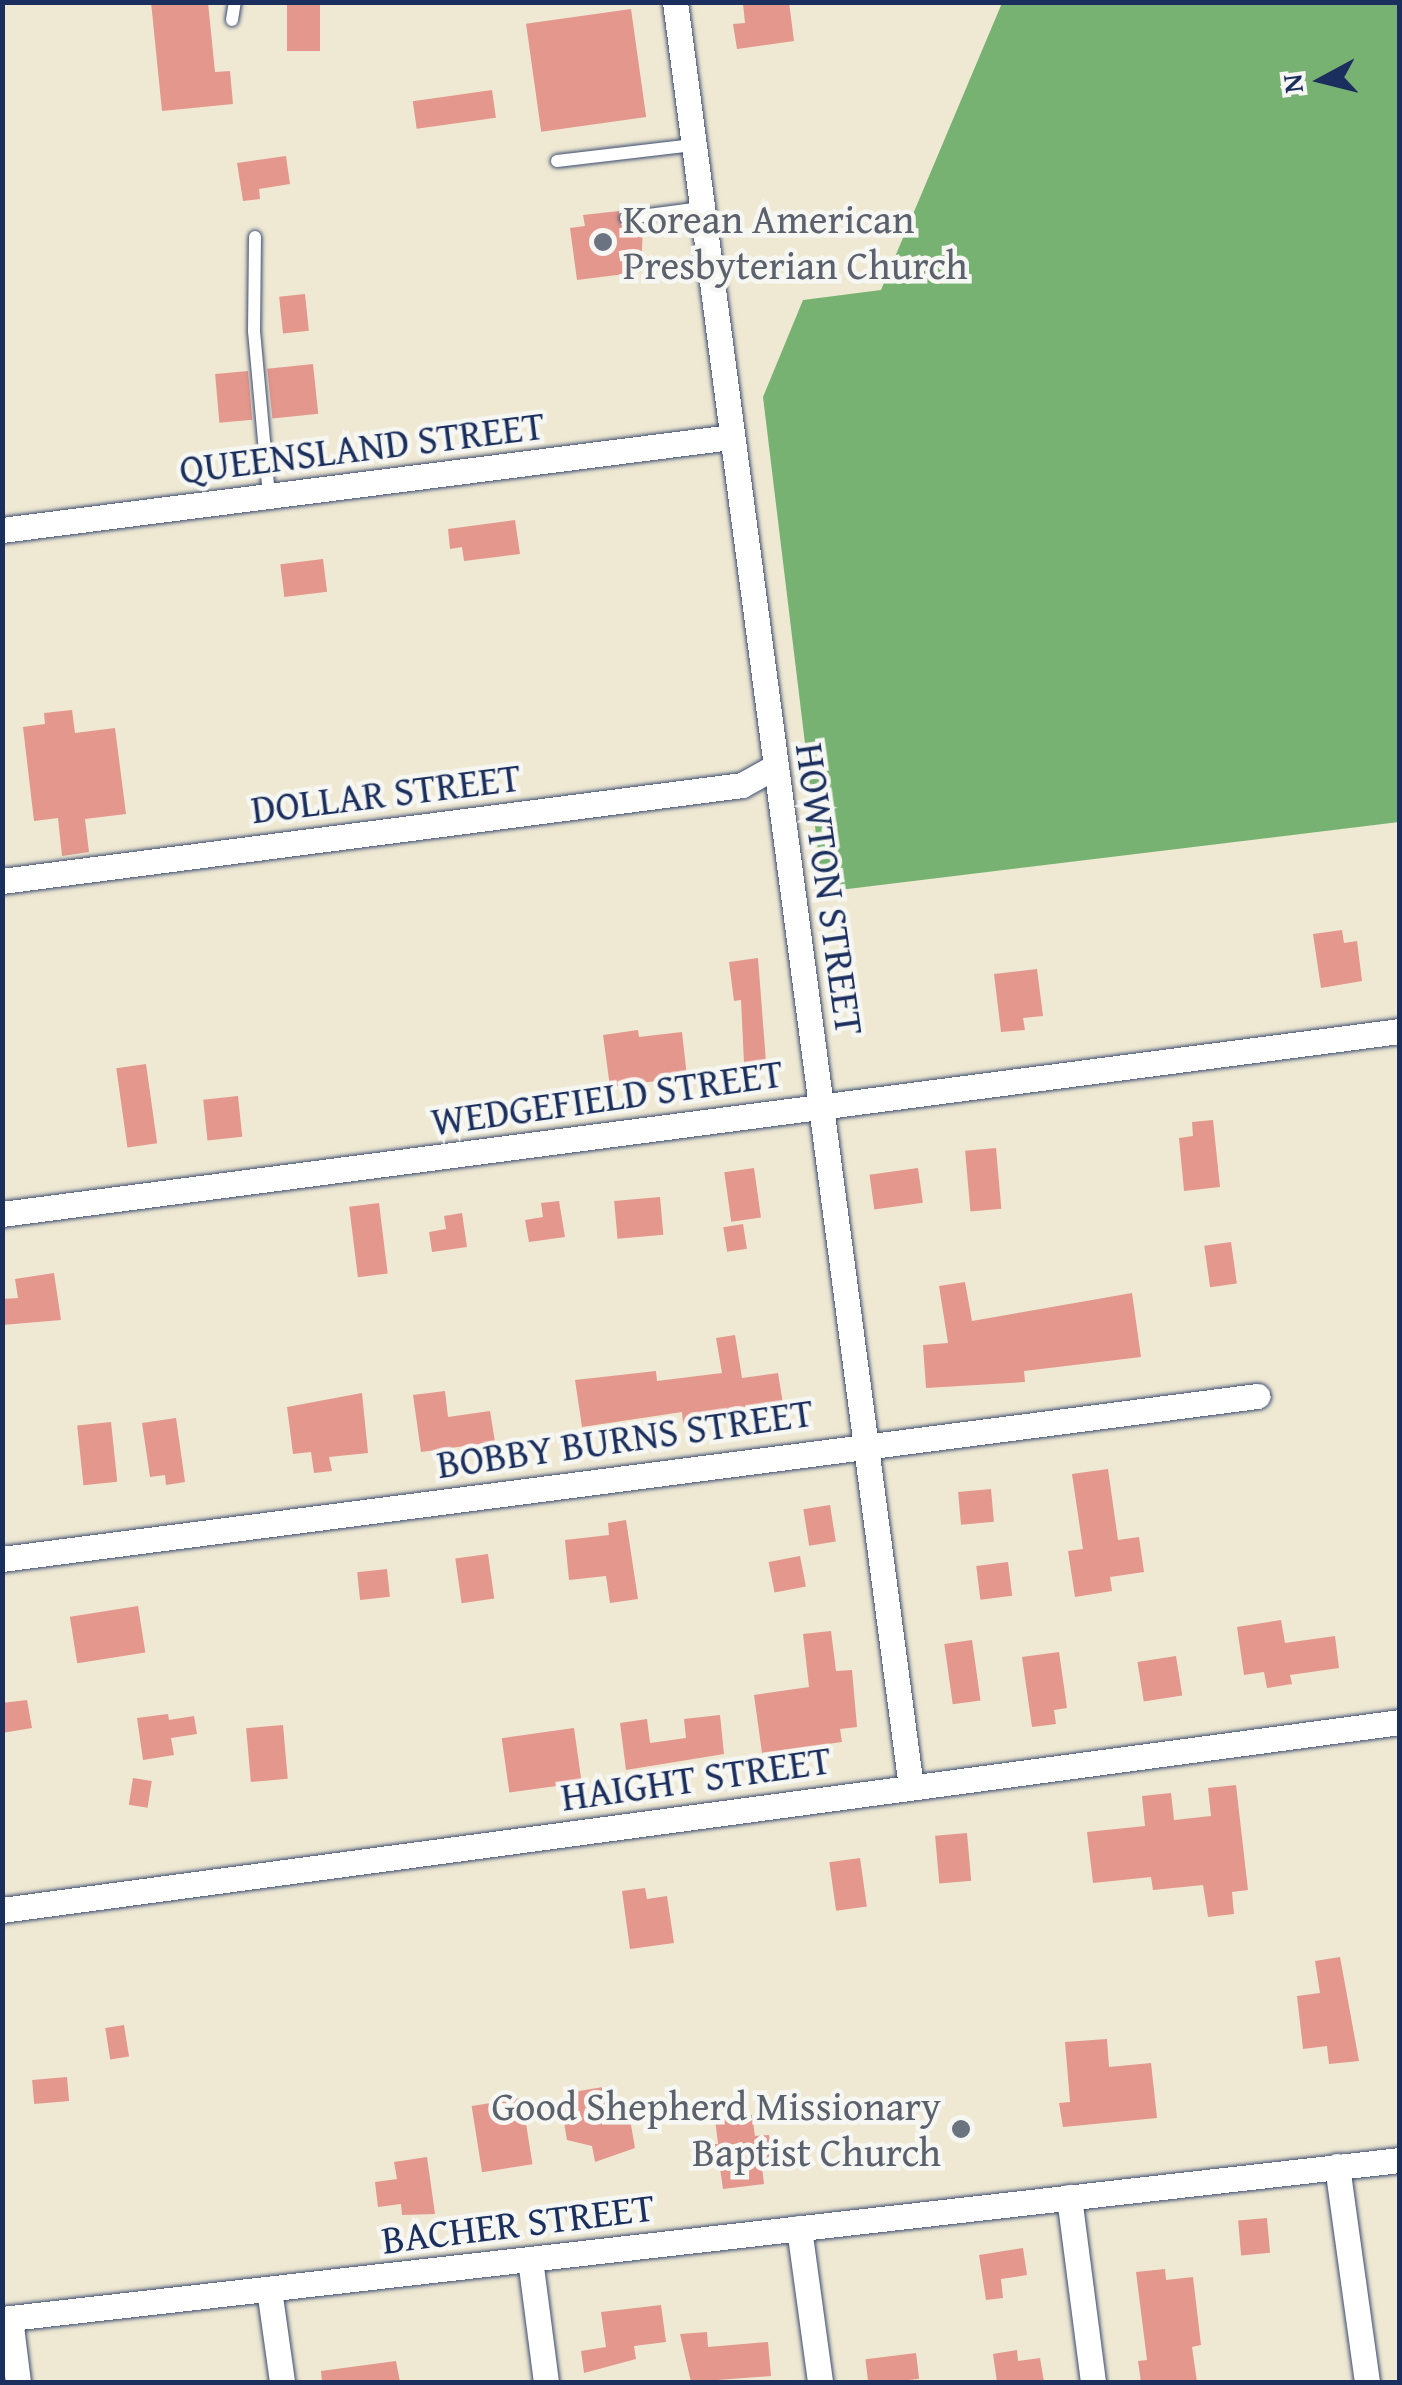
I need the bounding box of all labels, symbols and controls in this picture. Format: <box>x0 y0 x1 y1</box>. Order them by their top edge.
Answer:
north arrow <box>1272 30 1372 130</box>
text: N <box>1270 72 1313 96</box>
place label: Korean American Presbyterian Church <box>623 195 968 289</box>
marker: Korean American Presbyterian Church <box>592 231 614 253</box>
street label: QUEENSLAND STREET <box>177 401 547 493</box>
street label: HOWTON STREET <box>786 740 874 1038</box>
street label: DOLLAR STREET <box>248 753 524 833</box>
street label: WEDGEFIELD STREET <box>428 1049 786 1145</box>
street label: BOBBY BURNS STREET <box>434 1388 816 1488</box>
street label: HAIGHT STREET <box>558 1735 834 1821</box>
place label: Good Shepherd Missionary Baptist Church <box>491 2082 941 2176</box>
marker: Good Shepherd Missionary Baptist Church <box>950 2118 972 2140</box>
street label: BACHER STREET <box>379 2182 657 2264</box>

